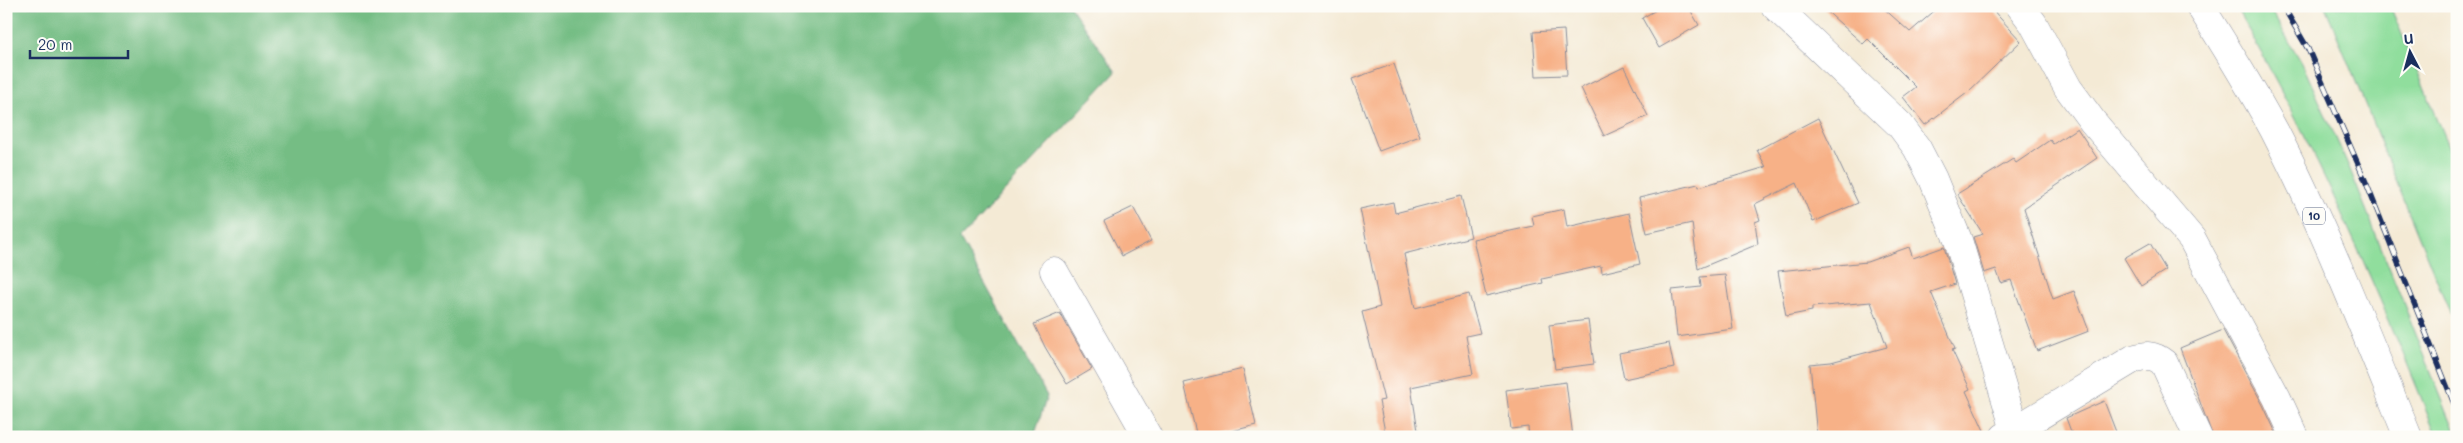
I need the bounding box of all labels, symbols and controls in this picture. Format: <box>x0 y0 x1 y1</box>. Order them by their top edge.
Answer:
scale bar <box>30 28 128 60</box>
north arrow <box>2386 28 2436 78</box>
text: U <box>2403 29 2414 49</box>
text: 20 m <box>38 34 72 54</box>
road number: 10 <box>2303 208 2325 225</box>

